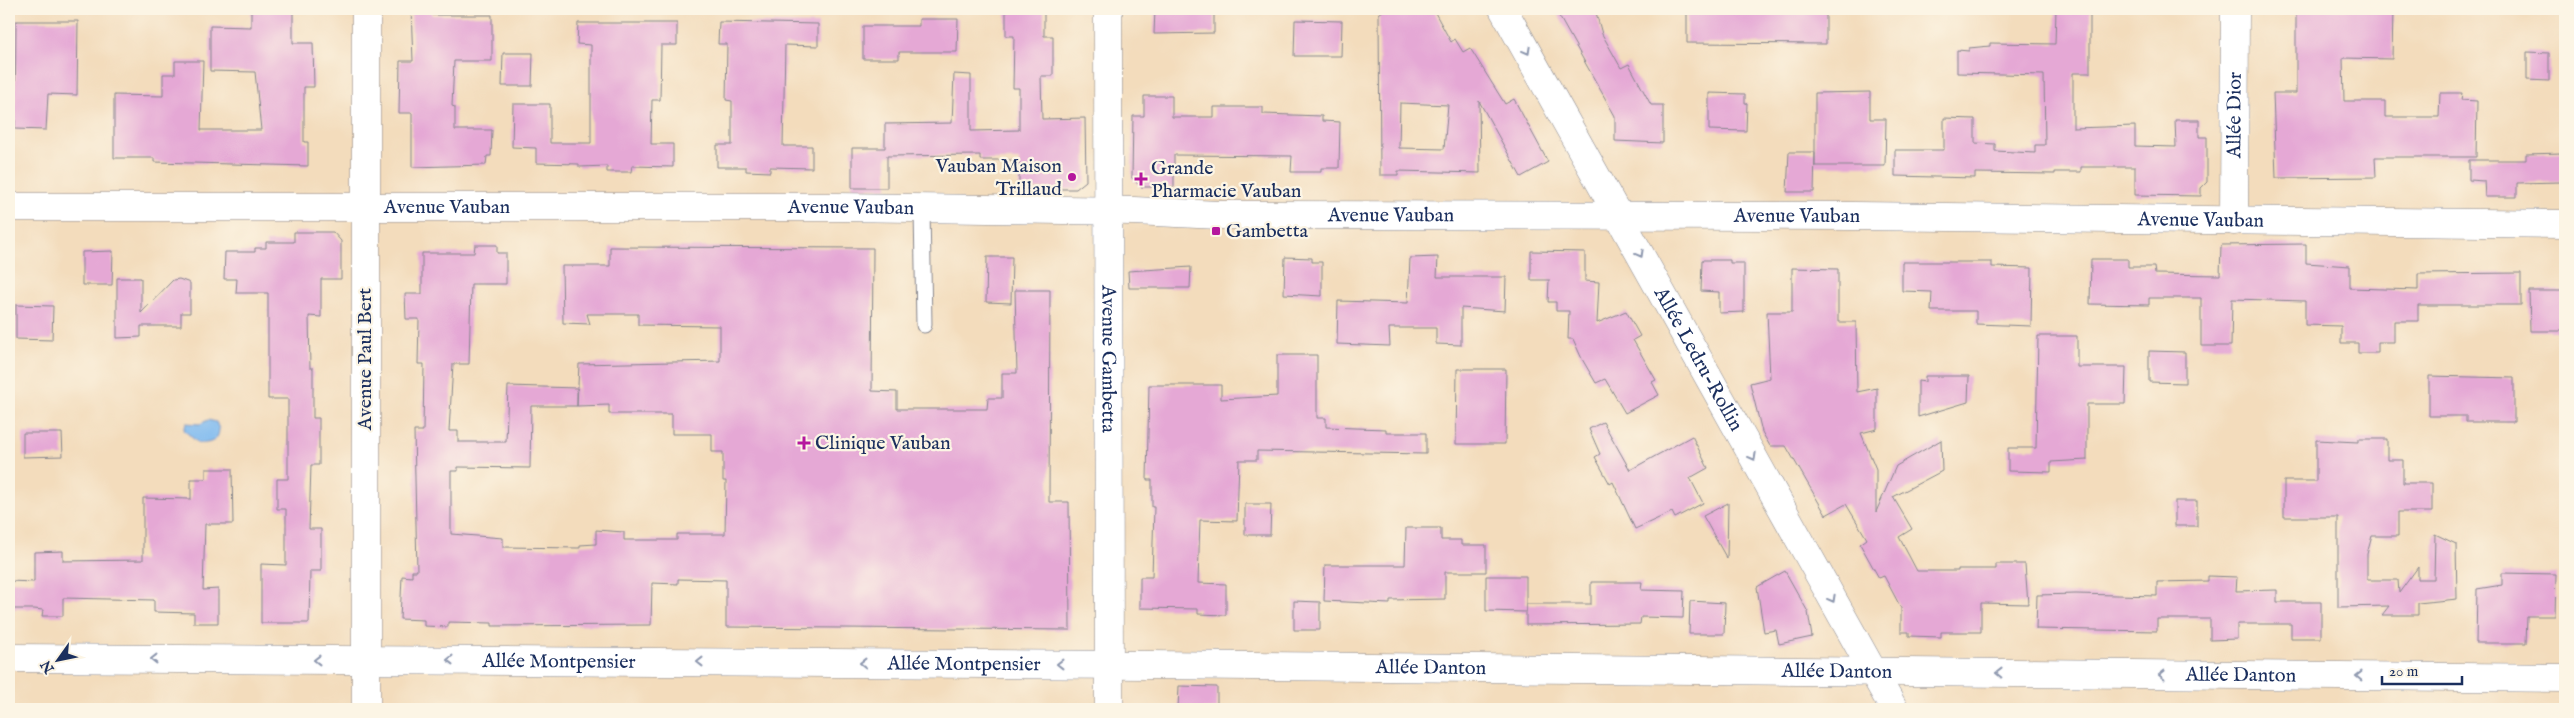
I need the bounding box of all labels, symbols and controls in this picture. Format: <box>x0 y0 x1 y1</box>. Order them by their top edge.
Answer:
one-way arrow <box>1521 46 1531 55</box>
street label: Allée Dior <box>2222 71 2247 159</box>
place label: Vauban Maison Trillaud <box>935 154 1062 202</box>
place label: Grande Pharmacie Vauban <box>1151 156 1302 204</box>
marker: Vauban Maison Trillaud <box>1066 171 1078 183</box>
marker: Grande Pharmacie Vauban <box>1135 173 1147 185</box>
street label: Avenue Vauban <box>383 195 511 220</box>
street label: Avenue Vauban <box>787 195 915 221</box>
street label: Avenue Vauban <box>1327 203 1454 228</box>
street label: Avenue Vauban <box>1733 203 1860 229</box>
street label: Avenue Vauban <box>2137 207 2265 233</box>
place label: Gambetta <box>1226 219 1309 244</box>
marker: Gambetta <box>1210 225 1222 237</box>
one-way arrow <box>1634 249 1644 258</box>
street label: Allée Ledru-Rollin <box>1648 282 1749 436</box>
street label: Avenue Gambetta <box>1096 284 1121 433</box>
street label: Avenue Paul Bert <box>353 288 378 431</box>
place label: Clinique Vauban <box>815 431 951 456</box>
marker: Clinique Vauban <box>797 436 811 450</box>
one-way arrow <box>1747 452 1757 461</box>
one-way arrow <box>1826 594 1836 603</box>
north arrow <box>32 636 82 686</box>
street label: Allée Montpensier <box>481 648 636 674</box>
street label: Allée Montpensier <box>886 651 1041 677</box>
scale bar <box>2382 653 2462 685</box>
one-way arrow <box>150 654 158 664</box>
one-way arrow <box>312 655 320 665</box>
one-way arrow <box>446 655 454 665</box>
street label: Allée Danton <box>1375 655 1487 681</box>
text: N <box>37 657 59 677</box>
one-way arrow <box>696 657 704 667</box>
one-way arrow <box>858 658 866 668</box>
street label: Allée Danton <box>1781 658 1893 684</box>
one-way arrow <box>1056 659 1064 669</box>
street label: Allée Danton <box>2184 662 2297 688</box>
text: 20 m <box>2389 662 2419 681</box>
one-way arrow <box>1995 668 2002 678</box>
one-way arrow <box>2157 669 2165 680</box>
one-way arrow <box>2355 671 2362 681</box>

